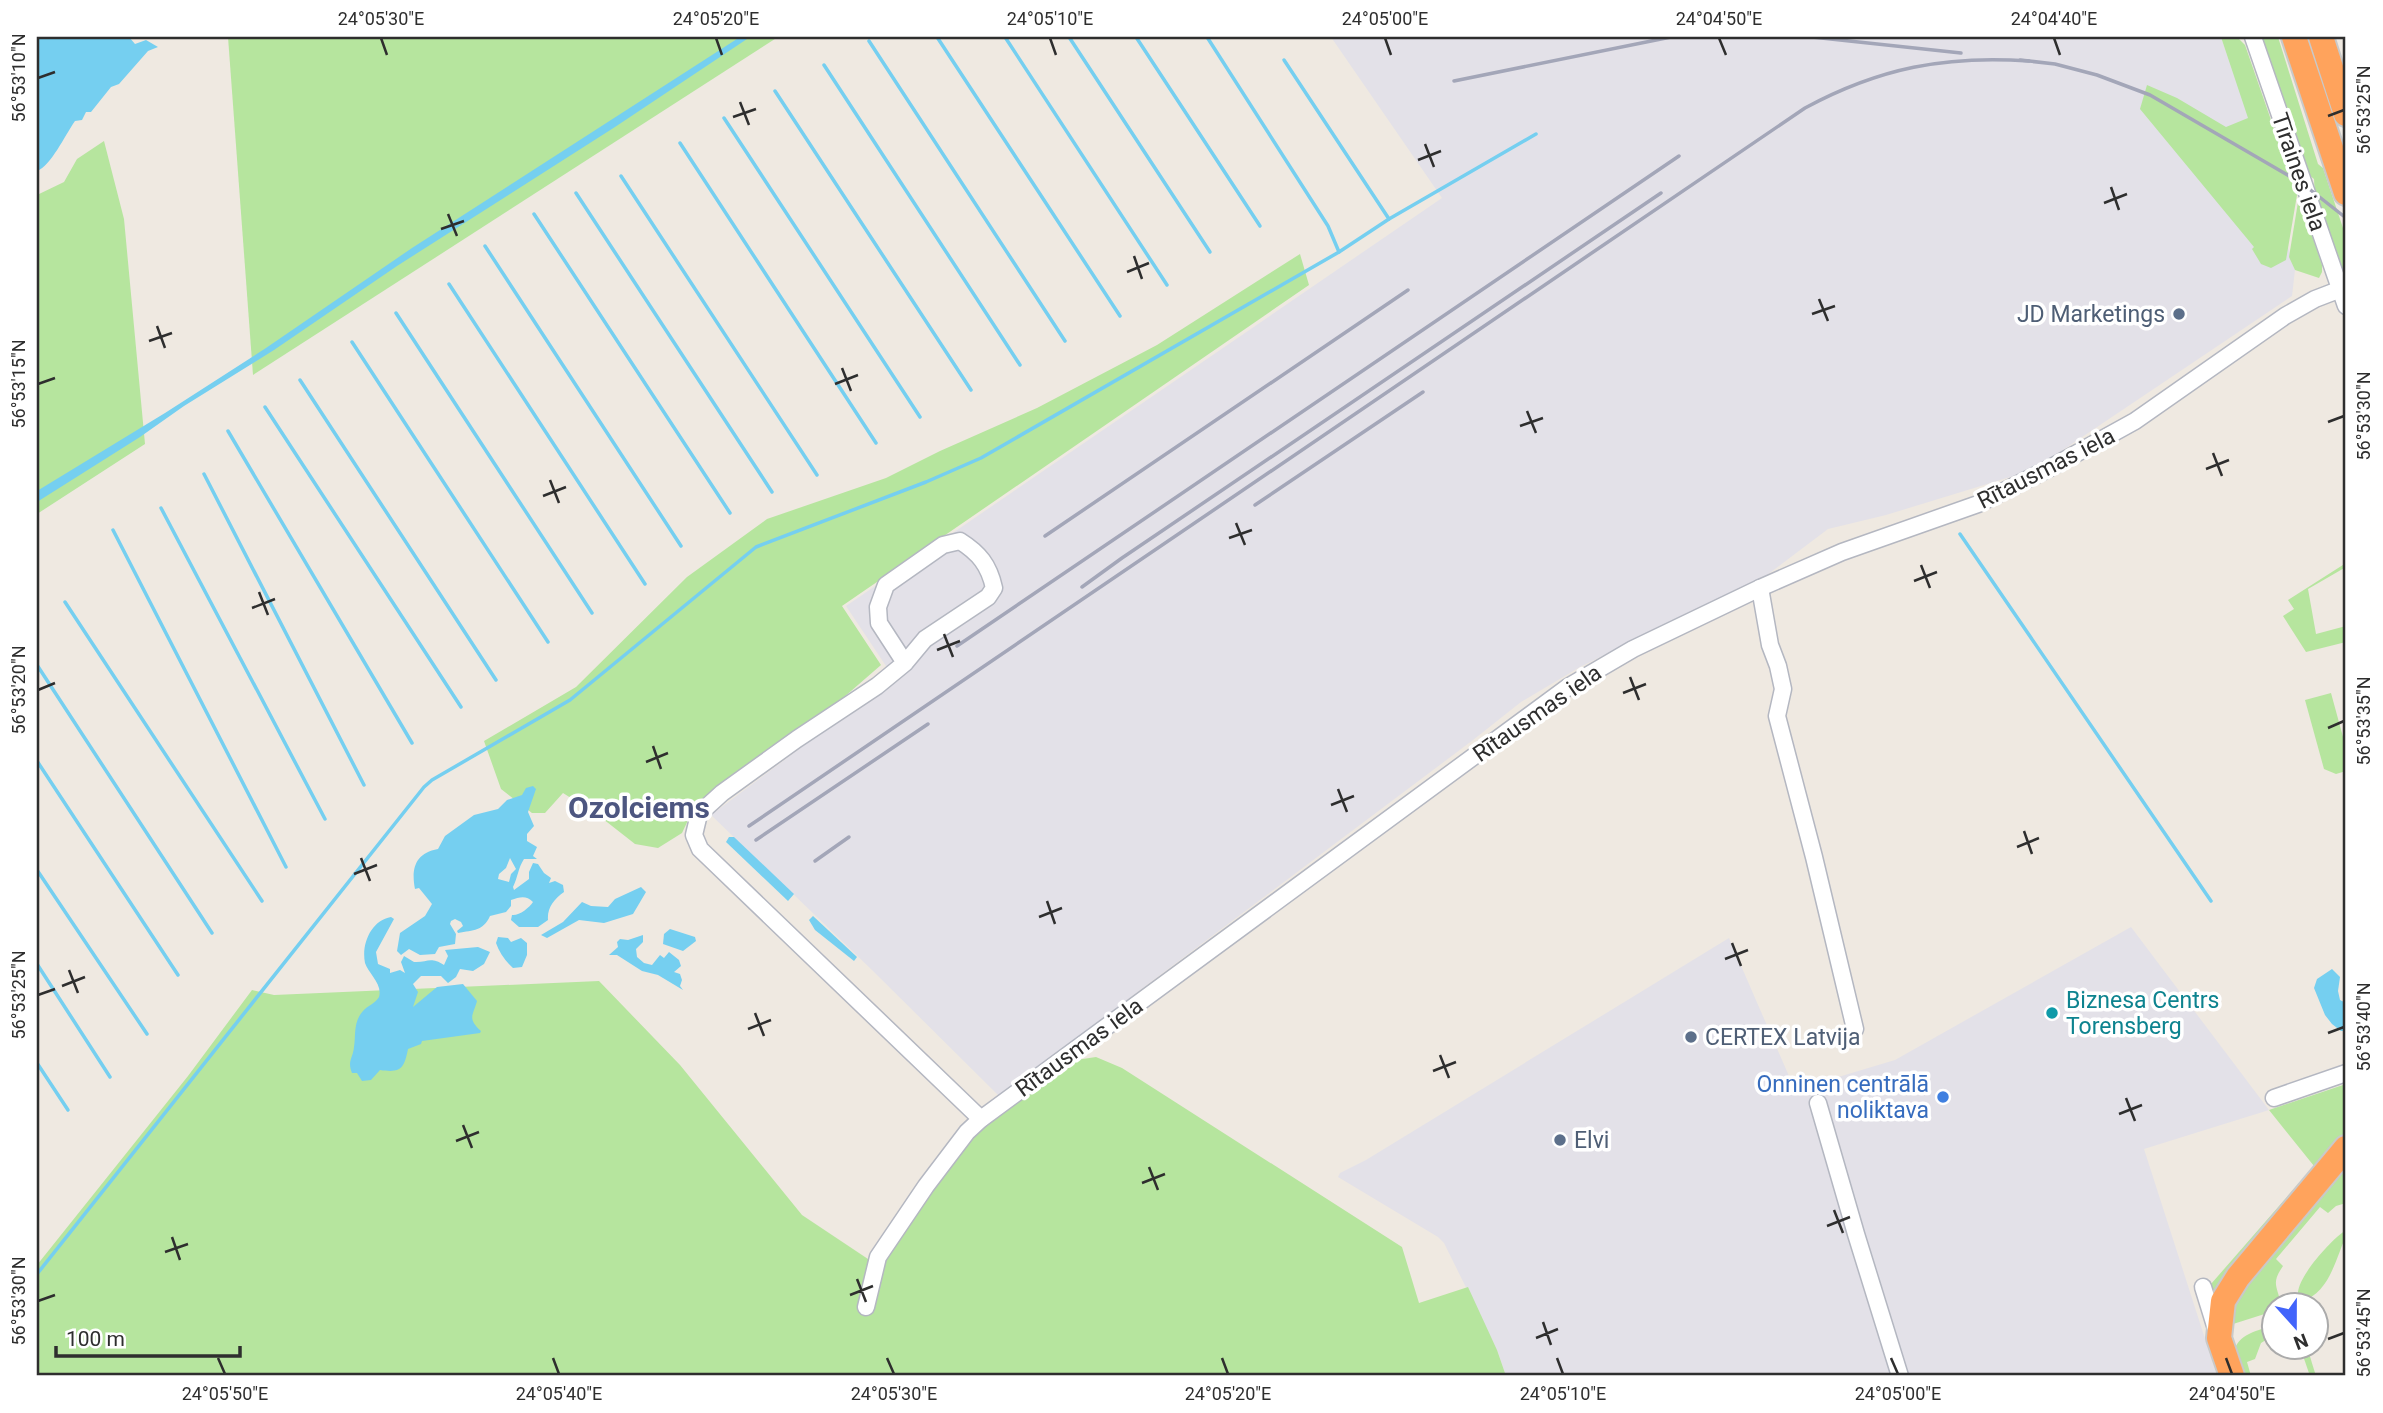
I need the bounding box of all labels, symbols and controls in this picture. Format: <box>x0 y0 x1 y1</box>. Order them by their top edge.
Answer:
text: 24°05'30"E <box>338 8 424 29</box>
text: 24°05'20"E <box>673 8 759 29</box>
text: 24°05'10"E <box>1007 8 1093 29</box>
text: 24°05'00"E <box>1342 8 1428 29</box>
text: 24°04'50"E <box>1676 8 1762 29</box>
text: 24°04'40"E <box>2011 8 2097 29</box>
text: 56°53'10"N <box>8 33 29 123</box>
text: 56°53'25"N <box>2353 65 2374 155</box>
street label: Tīraines iela <box>2266 110 2331 235</box>
place label: JD Marketings <box>2017 301 2165 328</box>
marker: JD Marketings <box>2171 306 2187 322</box>
text: 56°53'15"N <box>8 339 29 429</box>
text: 56°53'30"N <box>2353 371 2374 461</box>
street label: Rītausmas iela <box>1973 422 2119 515</box>
text: 56°53'20"N <box>8 645 29 735</box>
street label: Rītausmas iela <box>1468 659 1607 768</box>
text: 56°53'35"N <box>2353 676 2374 766</box>
district label: Ozolciems <box>568 790 710 825</box>
text: 56°53'25"N <box>8 950 29 1040</box>
text: 56°53'40"N <box>2353 982 2374 1072</box>
place label: Biznesa Centrs Torensberg <box>2066 987 2219 1040</box>
street label: Rītausmas iela <box>1010 992 1148 1103</box>
marker: Biznesa Centrs Torensberg <box>2044 1005 2060 1021</box>
place label: CERTEX Latvija <box>1705 1024 1860 1051</box>
marker: CERTEX Latvija <box>1683 1029 1699 1045</box>
place label: Onninen centrālā noliktava <box>1756 1071 1929 1124</box>
marker: Onninen centrālā noliktava <box>1935 1089 1951 1105</box>
place label: Elvi <box>1574 1127 1609 1154</box>
marker: Elvi <box>1552 1132 1568 1148</box>
text: 56°53'30"N <box>8 1256 29 1346</box>
text: 56°53'45"N <box>2353 1288 2374 1378</box>
north arrow <box>2260 1290 2330 1360</box>
scale bar <box>56 1315 240 1359</box>
text: 100 m <box>66 1327 125 1351</box>
text: N <box>2291 1328 2311 1355</box>
text: 24°05'50"E <box>182 1383 268 1404</box>
text: 24°05'40"E <box>516 1383 602 1404</box>
text: 24°05'30"E <box>851 1383 937 1404</box>
text: 24°05'20"E <box>1185 1383 1271 1404</box>
text: 24°05'10"E <box>1520 1383 1606 1404</box>
text: 24°05'00"E <box>1855 1383 1941 1404</box>
text: 24°04'50"E <box>2189 1383 2275 1404</box>

